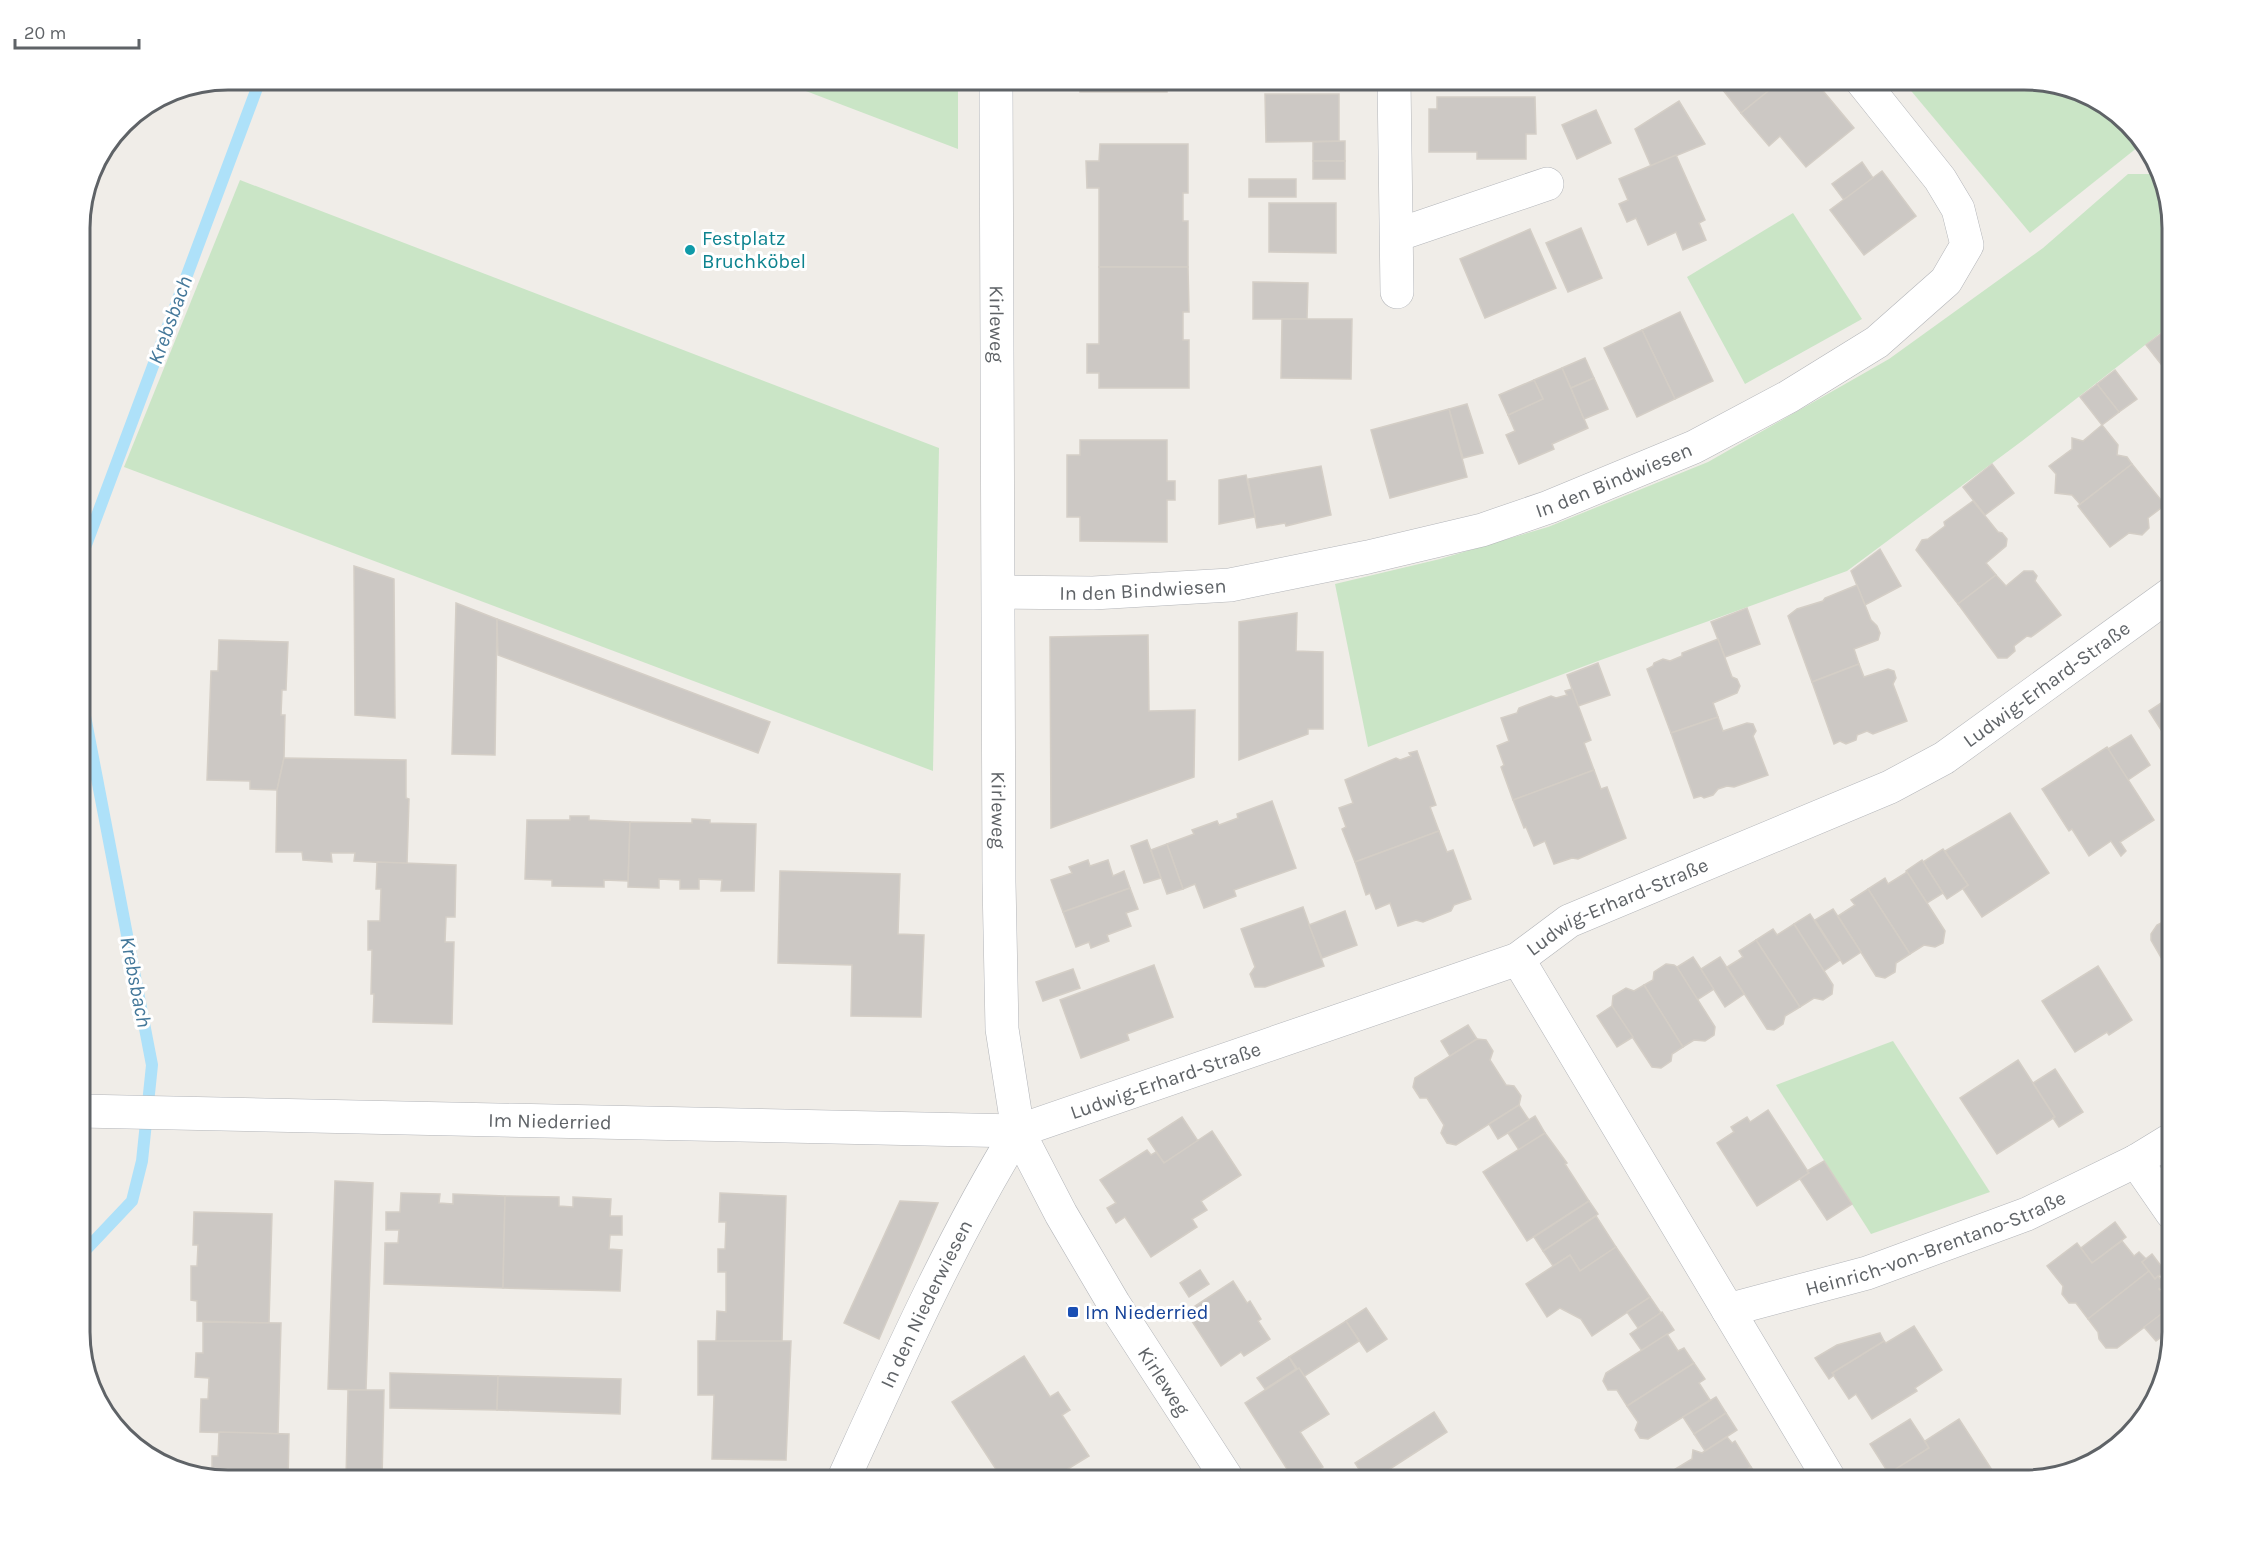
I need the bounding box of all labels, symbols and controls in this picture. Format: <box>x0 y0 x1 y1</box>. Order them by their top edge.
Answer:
scale bar <box>15 12 140 50</box>
text: 20 m <box>24 22 66 44</box>
place label: Festplatz Bruchköbel <box>702 227 806 273</box>
marker: Festplatz Bruchköbel <box>683 243 697 257</box>
water label: Krebsbach <box>143 273 197 367</box>
street label: Kirleweg <box>985 285 1009 363</box>
street label: In den Bindwiesen <box>1532 438 1695 522</box>
street label: In den Bindwiesen <box>1059 574 1227 605</box>
street label: Ludwig-Erhard-Straße <box>1958 616 2134 752</box>
street label: Kirleweg <box>987 771 1010 849</box>
street label: Ludwig-Erhard-Straße <box>1522 853 1711 960</box>
water label: Krebsbach <box>115 934 157 1030</box>
street label: Ludwig-Erhard-Straße <box>1067 1037 1264 1124</box>
street label: Im Niederried <box>488 1108 612 1134</box>
street label: Heinrich-von-Brentano-Straße <box>1803 1186 2069 1300</box>
street label: In den Niederwiesen <box>875 1216 977 1391</box>
place label: Im Niederried <box>1085 1301 1209 1324</box>
marker: Im Niederried <box>1066 1305 1080 1319</box>
street label: Kirleweg <box>1133 1342 1195 1420</box>

